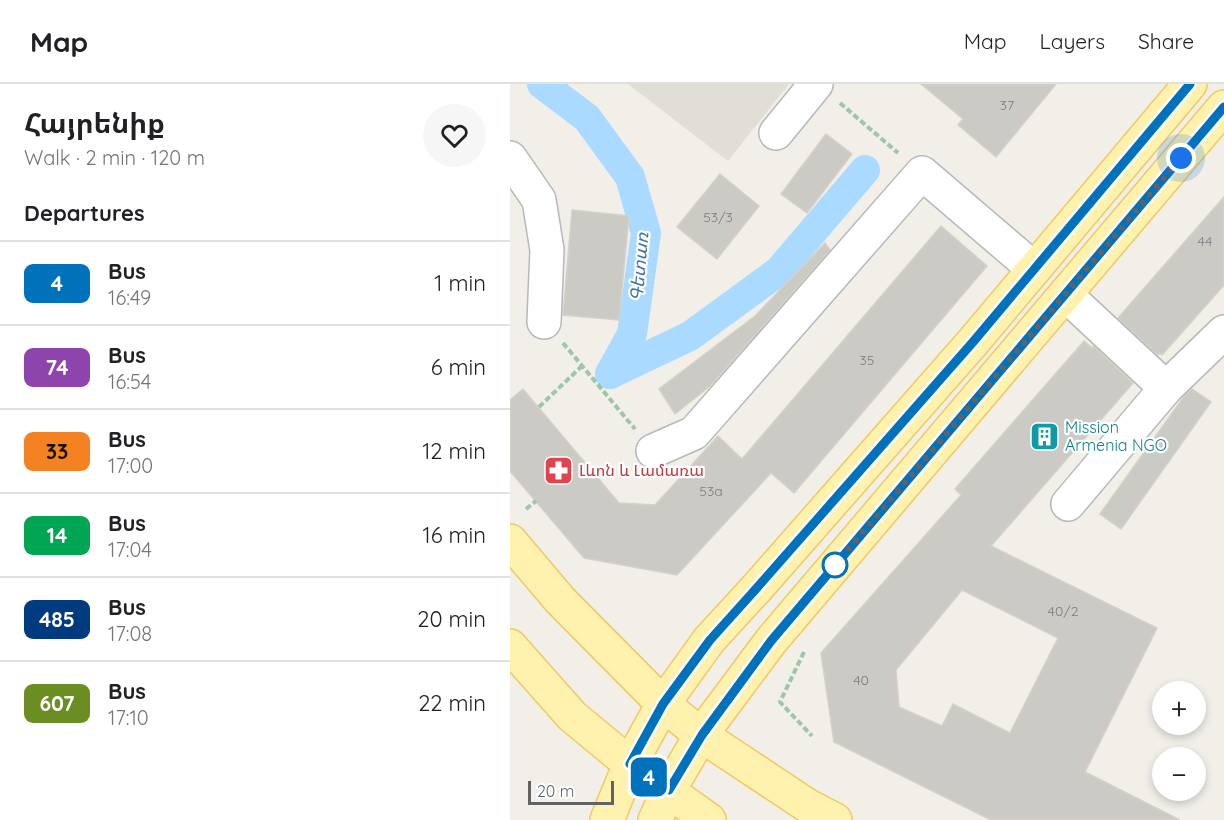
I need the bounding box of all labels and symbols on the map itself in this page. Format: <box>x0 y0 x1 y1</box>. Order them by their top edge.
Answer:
house number: 37 <box>1000 96 1014 114</box>
your location <box>1166 143 1196 173</box>
house number: 53/3 <box>703 208 733 226</box>
water label: Գետառ <box>625 231 654 302</box>
house number: 44 <box>1198 232 1212 250</box>
house number: 35 <box>860 351 874 369</box>
place label: Mission Armenia NGO <box>1065 417 1167 455</box>
building icon: Mission Armenia NGO <box>1028 420 1060 452</box>
pharmacy icon: Լևոն և Լամառա <box>542 454 574 486</box>
place label: Լևոն և Լամառա <box>579 460 704 480</box>
house number: 53a <box>699 482 723 500</box>
unlabelled marker <box>822 552 848 578</box>
house number: 40/2 <box>1048 602 1079 620</box>
house number: 40 <box>853 671 869 689</box>
line badge: 4 <box>630 758 668 796</box>
scale bar <box>528 778 614 806</box>

